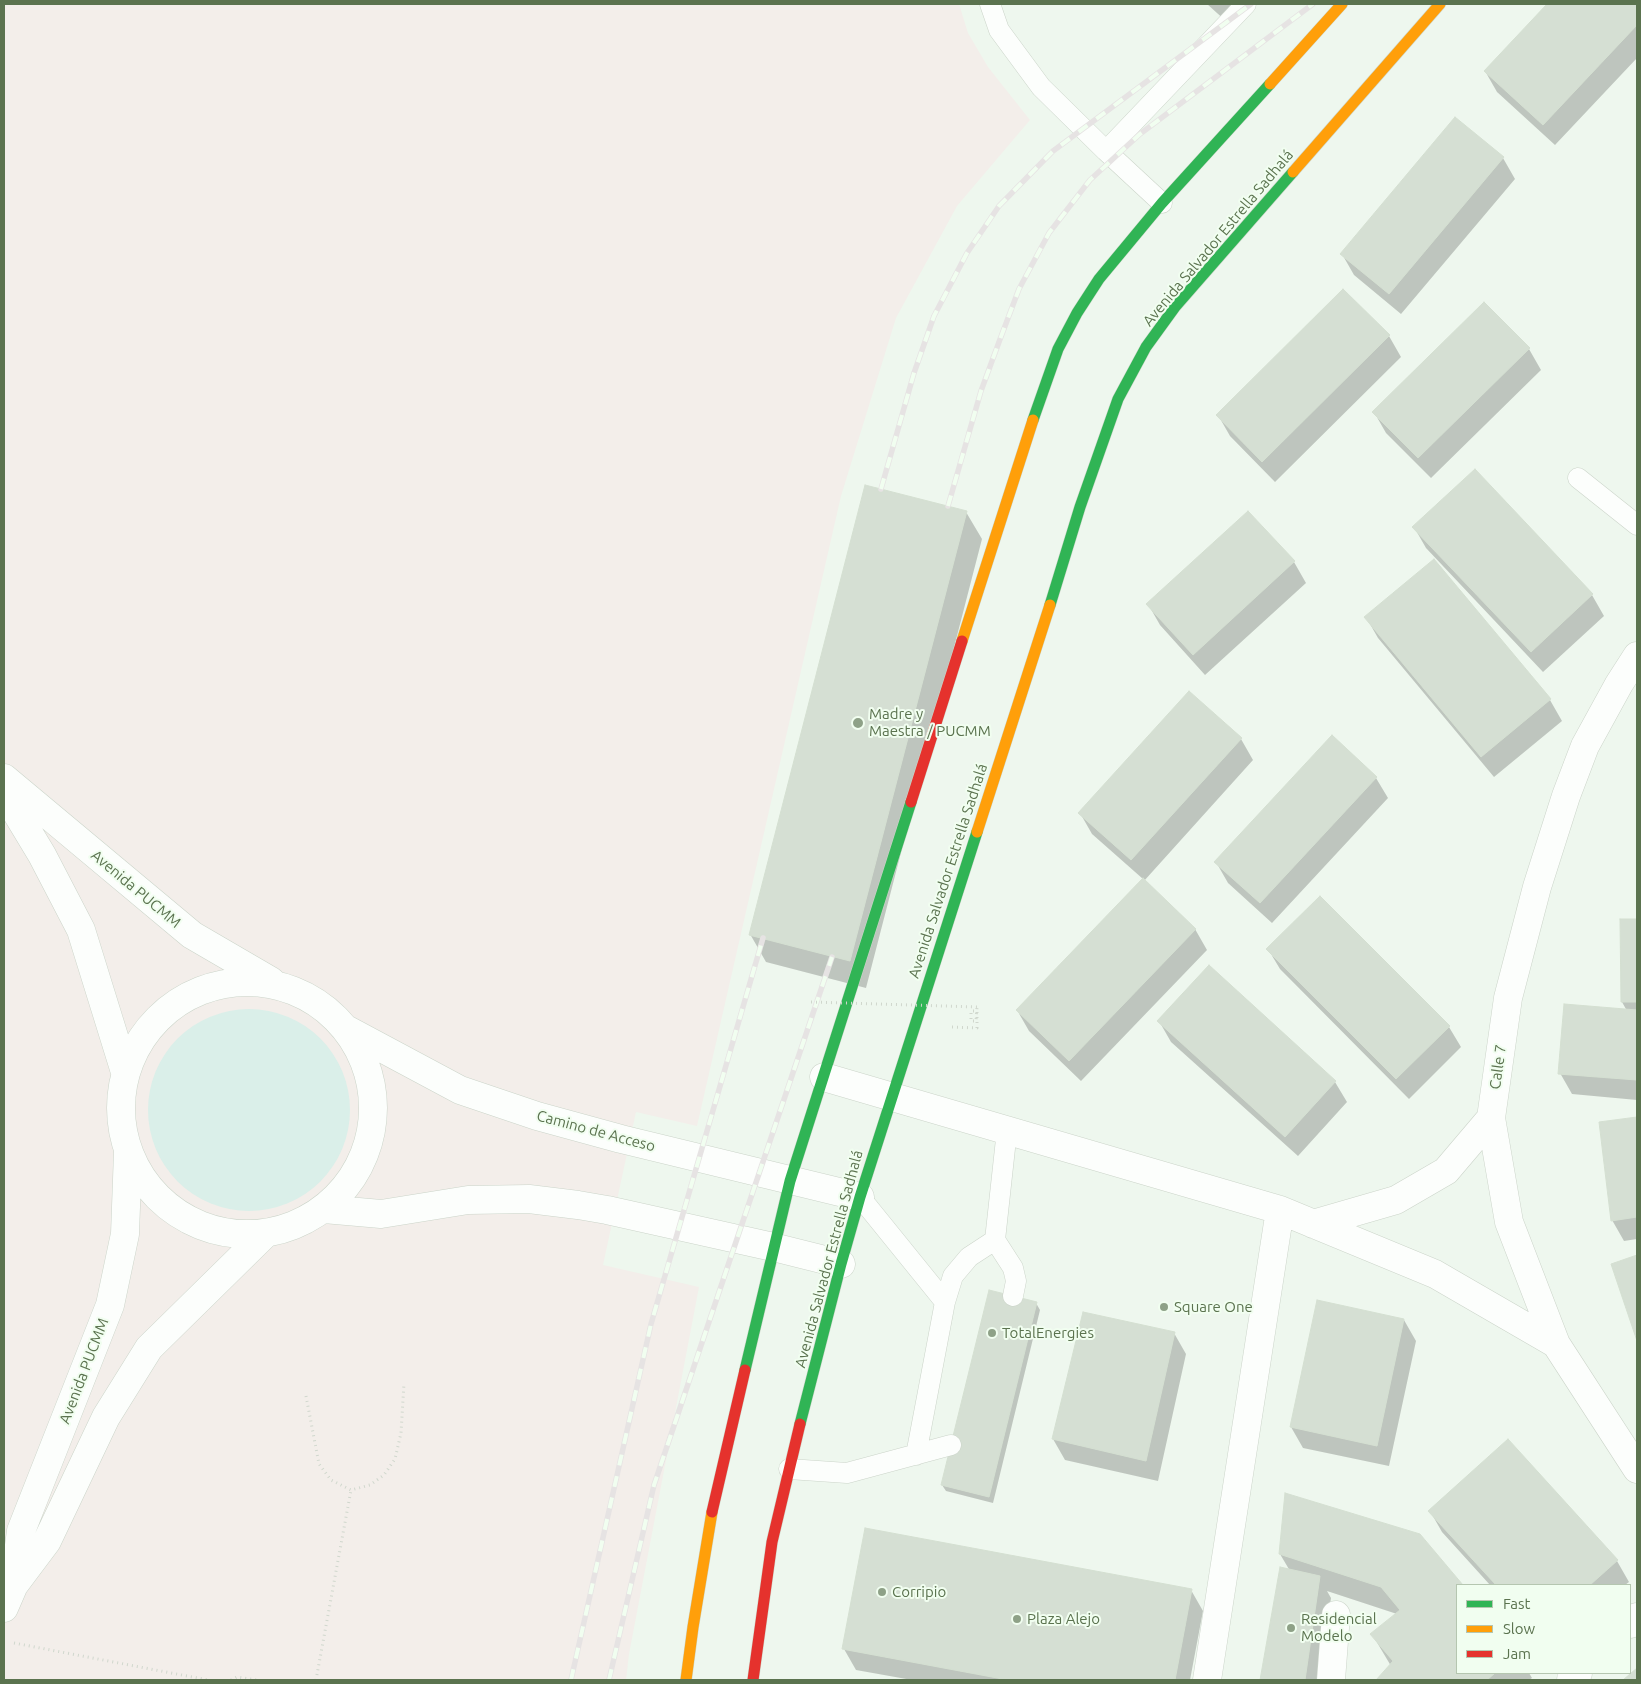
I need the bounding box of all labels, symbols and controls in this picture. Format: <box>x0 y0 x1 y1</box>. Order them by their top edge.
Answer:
street label: Avenida Salvador Estrella Sadhalá <box>1139 146 1297 330</box>
place label: Madre y Maestra / PUCMM <box>869 705 991 740</box>
marker: Madre y Maestra / PUCMM <box>851 716 865 730</box>
street label: Avenida Salvador Estrella Sadhalá <box>905 761 991 981</box>
street label: Avenida PUCMM <box>87 846 185 932</box>
street label: Calle 7 <box>1486 1043 1510 1091</box>
street label: Camino de Acceso <box>535 1107 657 1155</box>
street label: Avenida Salvador Estrella Sadhalá <box>791 1148 867 1370</box>
place label: Square One <box>1174 1298 1253 1316</box>
marker: Square One <box>1158 1301 1170 1313</box>
street label: Avenida PUCMM <box>56 1316 112 1426</box>
place label: TotalEnergies <box>1002 1324 1094 1342</box>
marker: TotalEnergies <box>986 1327 998 1339</box>
place label: Corripio <box>892 1583 946 1601</box>
legend <box>1456 1584 1631 1674</box>
marker: Corripio <box>876 1586 888 1598</box>
text: Fast <box>1503 1595 1530 1612</box>
place label: Plaza Alejo <box>1027 1610 1100 1628</box>
place label: Residencial Modelo <box>1301 1610 1377 1645</box>
marker: Plaza Alejo <box>1011 1613 1023 1625</box>
text: Slow <box>1503 1620 1535 1637</box>
marker: Residencial Modelo <box>1285 1622 1297 1634</box>
text: Jam <box>1503 1645 1531 1662</box>

